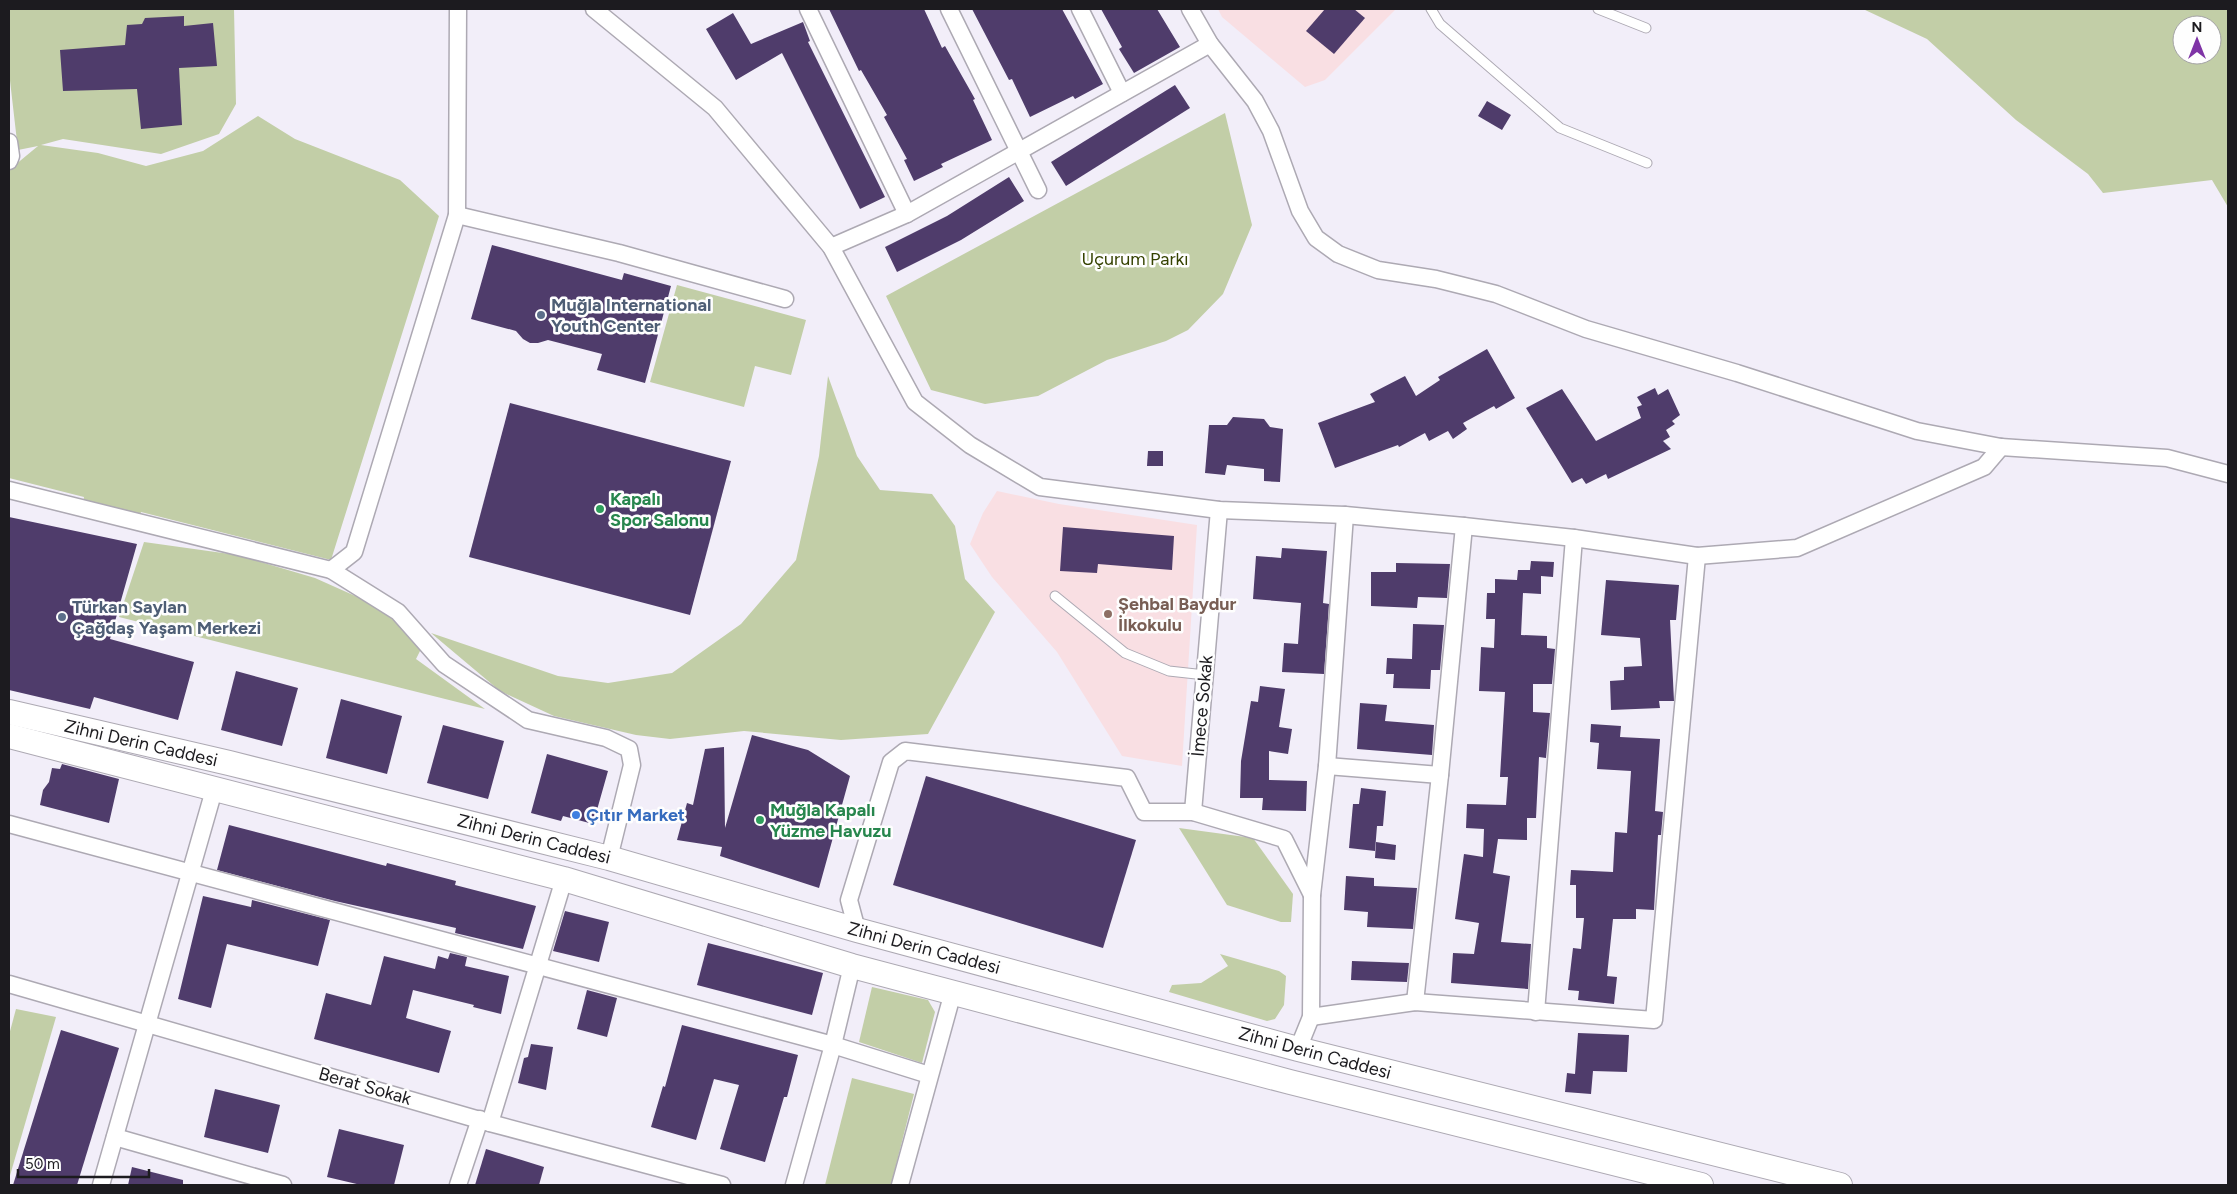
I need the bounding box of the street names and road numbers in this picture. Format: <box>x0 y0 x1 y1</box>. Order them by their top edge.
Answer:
street label: İmece Sokak <box>1187 654 1217 758</box>
street label: Zihni Derin Caddesi <box>62 715 220 771</box>
street label: Zihni Derin Caddesi <box>455 809 613 869</box>
street label: Zihni Derin Caddesi <box>845 917 1003 979</box>
street label: Zihni Derin Caddesi <box>1236 1022 1394 1084</box>
street label: Berat Sokak <box>316 1062 414 1110</box>

